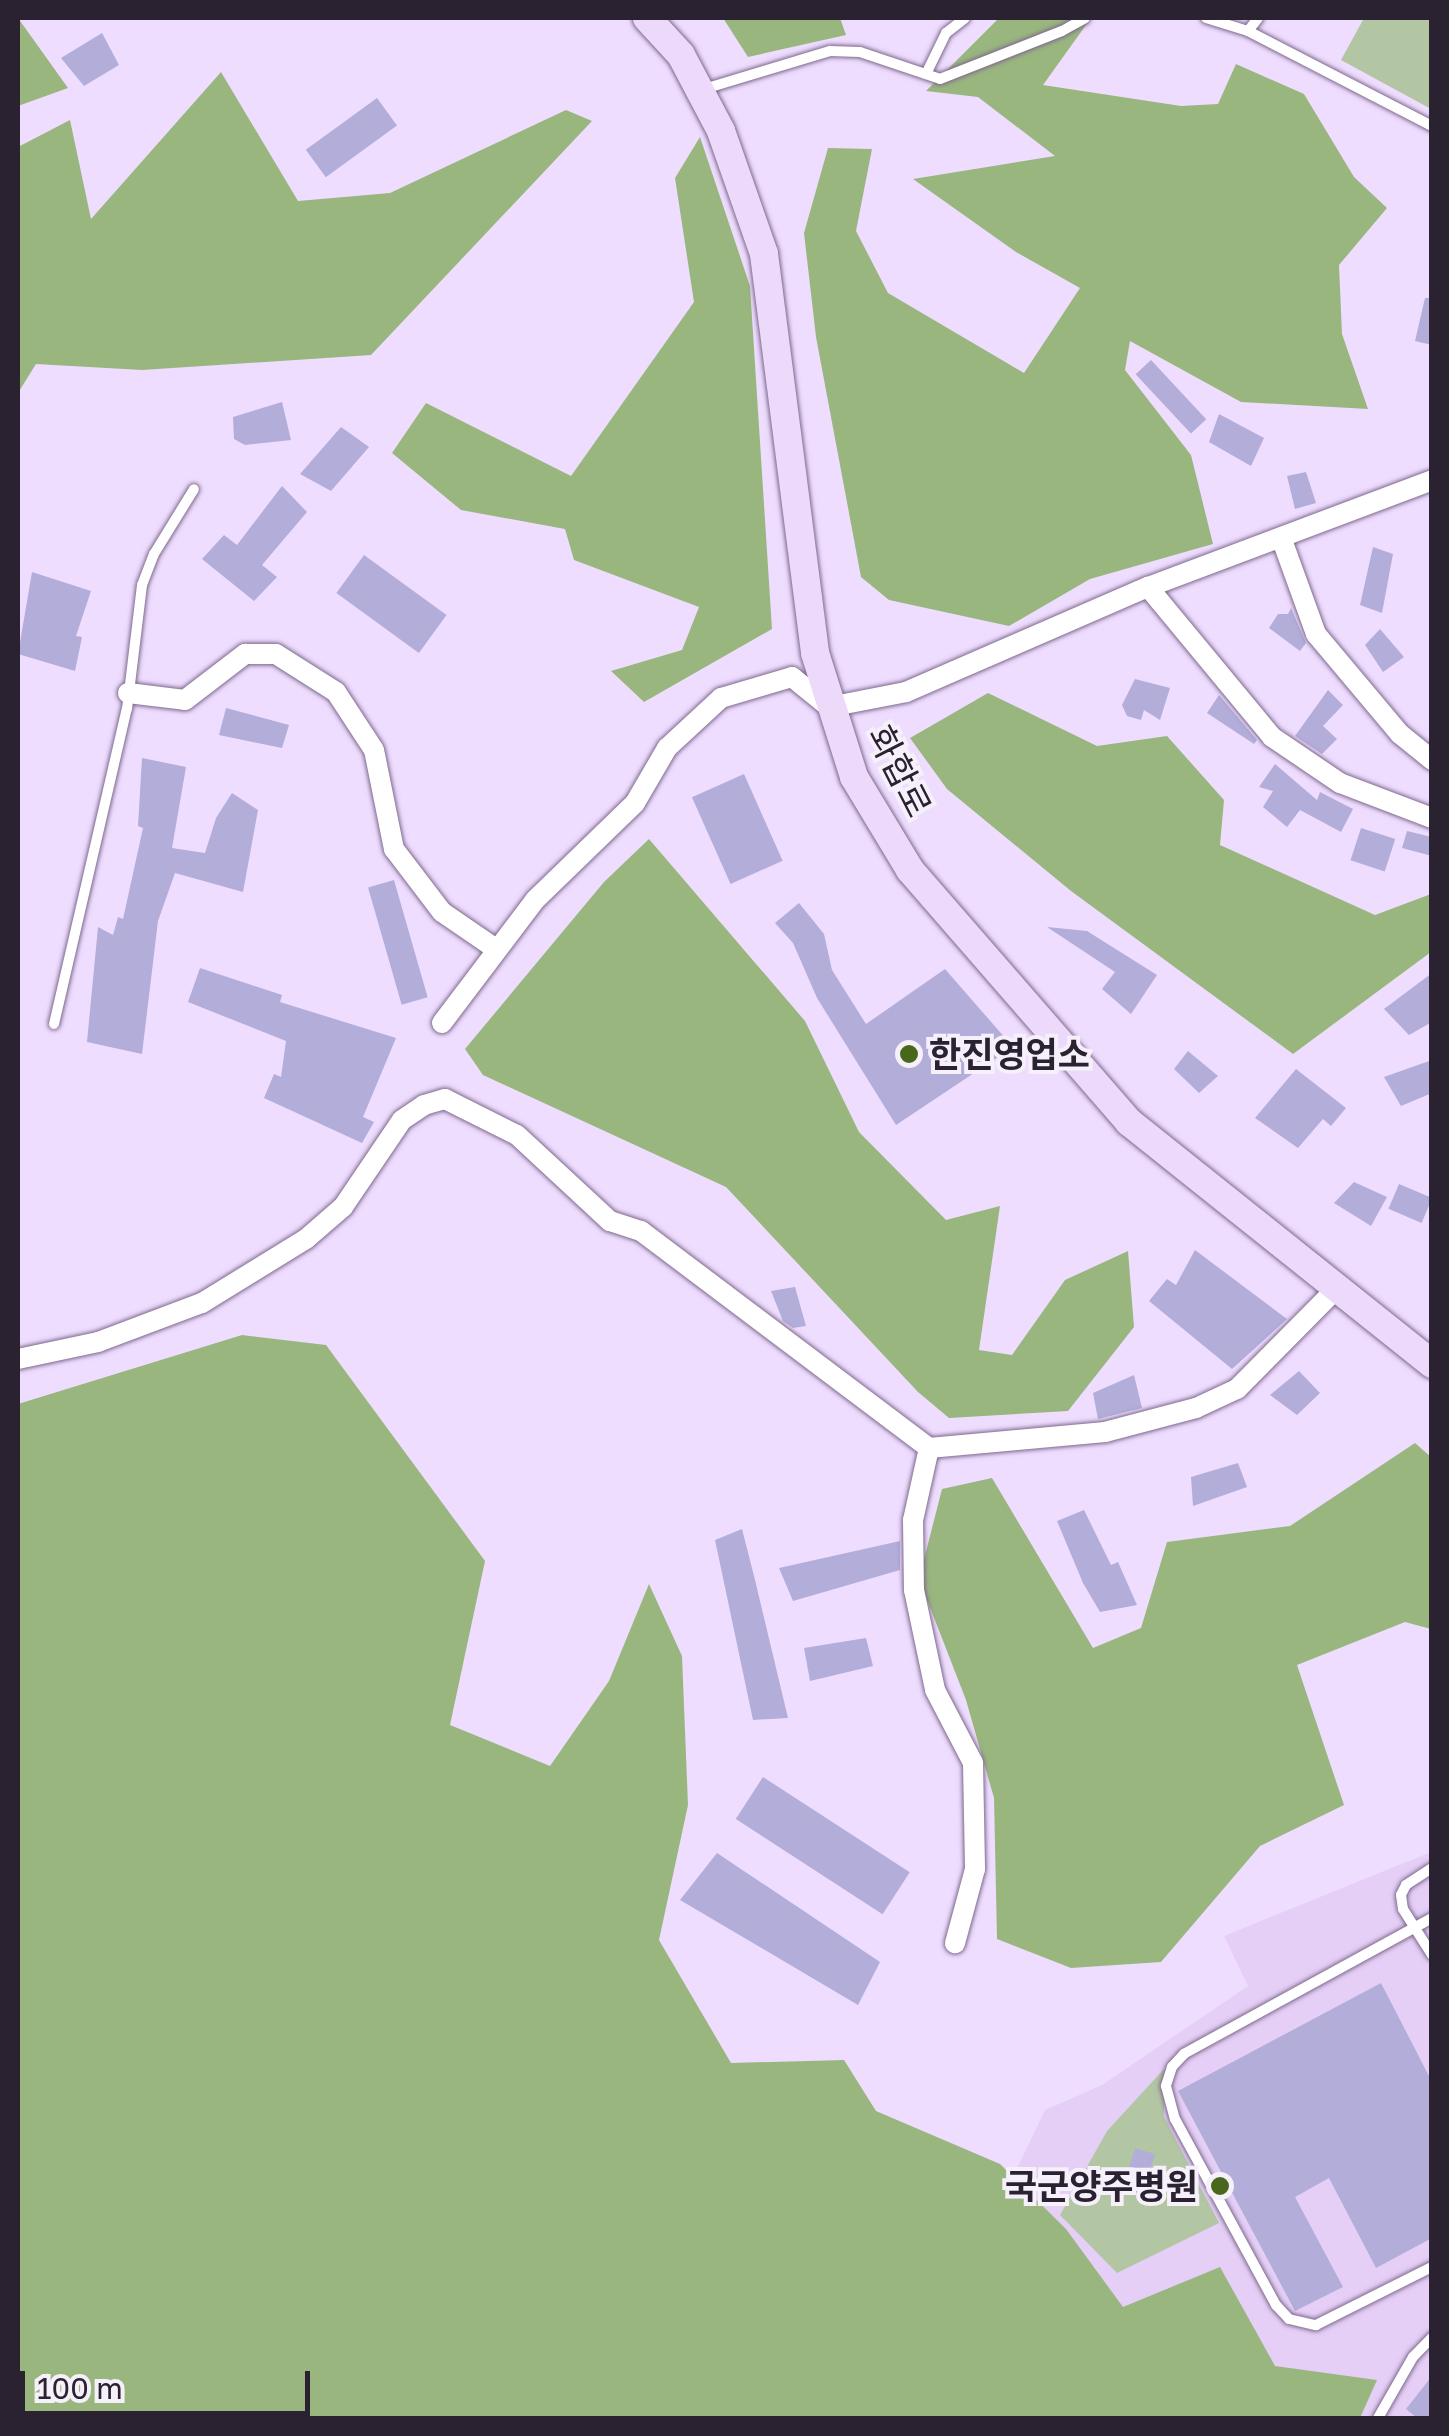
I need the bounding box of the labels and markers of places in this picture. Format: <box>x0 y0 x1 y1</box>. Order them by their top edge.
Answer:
place label: 한진영업소 <box>929 1033 1090 1075</box>
marker: 한진영업소 <box>898 1043 920 1065</box>
place label: 국군양주병원 <box>1005 2165 1198 2207</box>
marker: 국군양주병원 <box>1207 2173 1233 2199</box>

